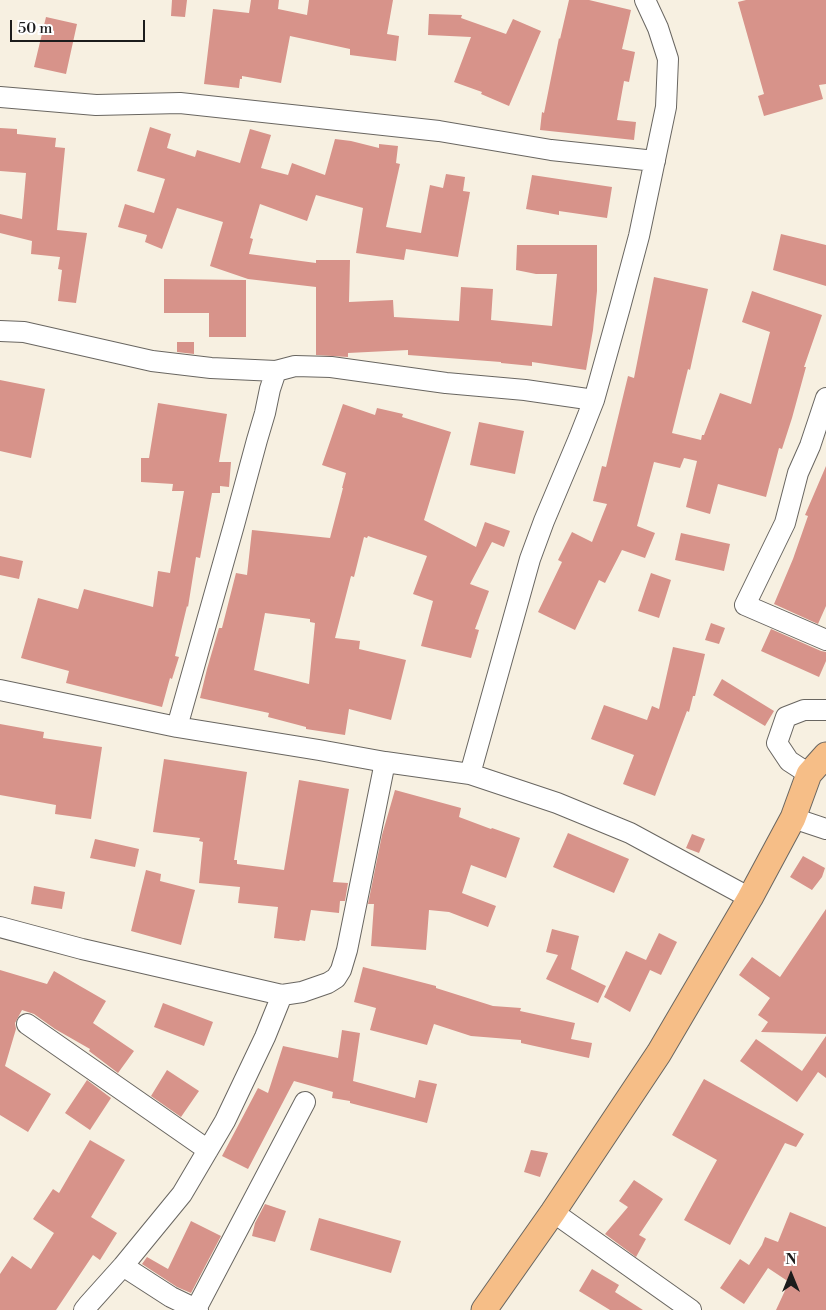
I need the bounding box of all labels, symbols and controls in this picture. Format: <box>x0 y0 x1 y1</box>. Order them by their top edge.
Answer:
scale bar <box>12 10 148 42</box>
text: 50 m <box>18 19 52 38</box>
north arrow <box>766 1250 816 1300</box>
text: N <box>785 1251 797 1269</box>

